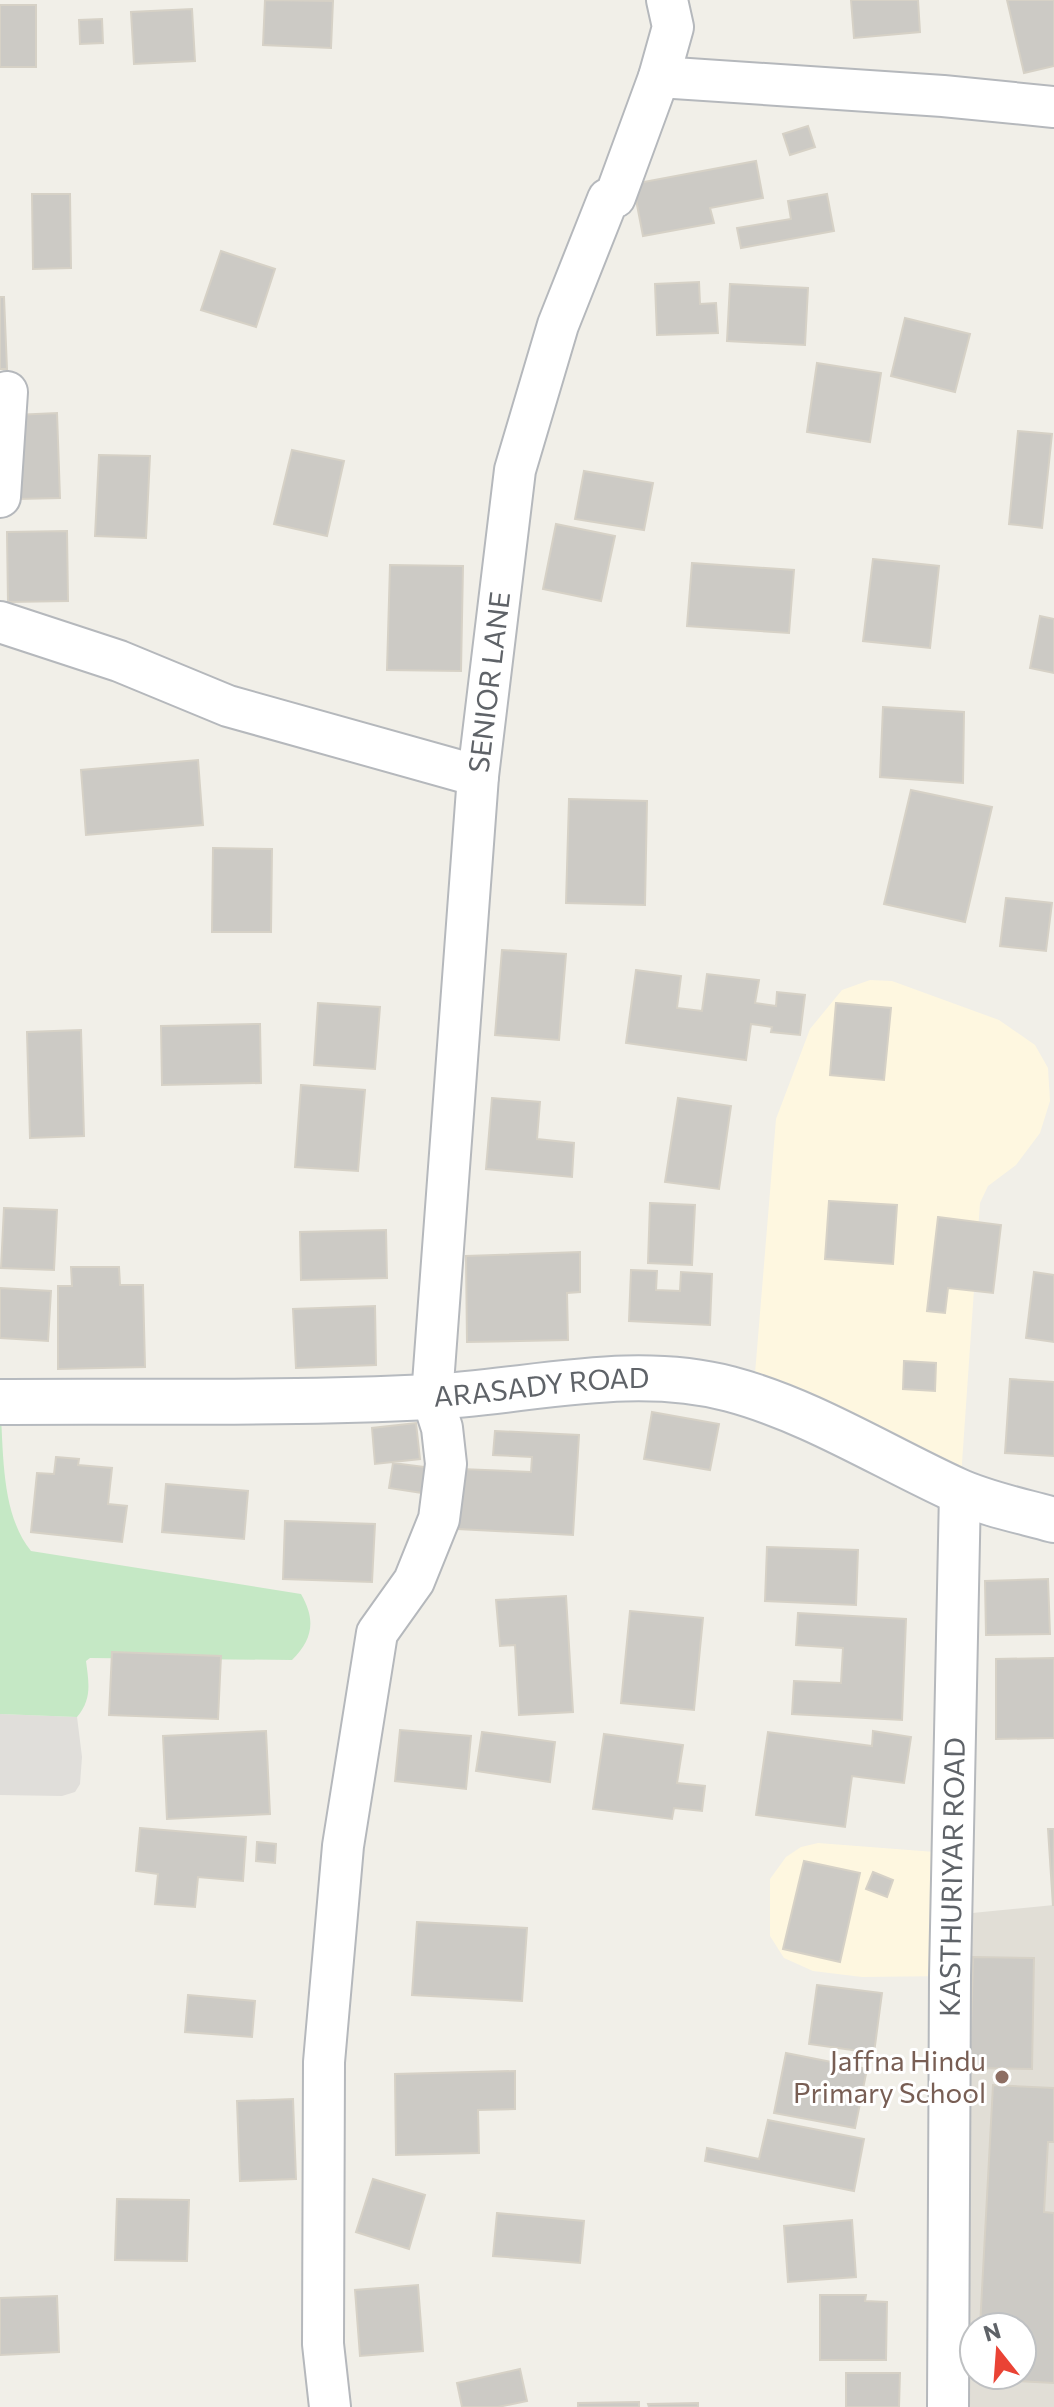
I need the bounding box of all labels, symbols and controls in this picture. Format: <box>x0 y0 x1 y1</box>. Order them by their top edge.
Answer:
street label: SENIOR LANE <box>461 590 516 775</box>
street label: ARASADY ROAD <box>432 1360 649 1413</box>
street label: KASTHURIYAR ROAD <box>932 1737 971 2017</box>
place label: Jaffna Hindu Primary School <box>793 2043 986 2109</box>
marker: Jaffna Hindu Primary School <box>993 2068 1011 2086</box>
north arrow <box>958 2311 1038 2391</box>
text: N <box>980 2316 1004 2347</box>

